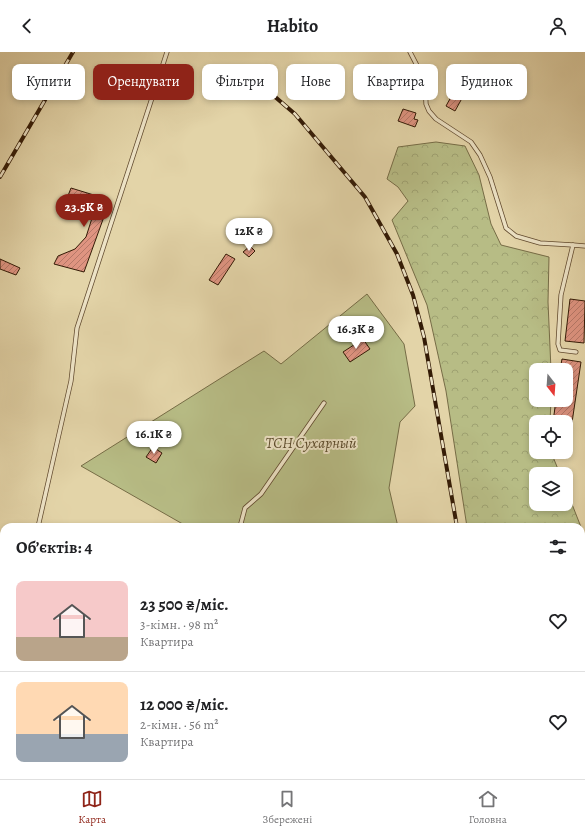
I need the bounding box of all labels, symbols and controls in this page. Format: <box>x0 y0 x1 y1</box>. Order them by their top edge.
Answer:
text: Habito <box>267 14 318 38</box>
icon: back <box>16 15 38 37</box>
icon: person <box>547 15 569 37</box>
chip: Купити <box>12 64 85 100</box>
chip: Орендувати <box>93 64 194 100</box>
chip: Фільтри <box>202 64 278 100</box>
chip: Нове <box>286 64 345 100</box>
chip: Квартира <box>353 64 438 100</box>
chip: Будинок <box>446 64 527 100</box>
pin: 23.5K ₴ <box>47 194 121 228</box>
text: 23.5K ₴ <box>65 198 103 215</box>
pin: 12K ₴ <box>221 218 277 252</box>
text: 12K ₴ <box>235 222 263 239</box>
pin: 16.3K ₴ <box>319 316 393 350</box>
text: 16.3K ₴ <box>337 320 375 337</box>
north arrow <box>529 363 573 407</box>
map controls <box>529 363 573 511</box>
button: locate <box>529 415 573 459</box>
pin: 16.1K ₴ <box>117 421 191 455</box>
text: 16.1K ₴ <box>136 425 172 442</box>
park label: ТСН Сухарный <box>266 433 357 453</box>
button: layers <box>529 467 573 511</box>
text: Об’єктів: 4 <box>16 536 92 559</box>
icon: filters <box>547 536 569 558</box>
text: 23 500 ₴/міс. <box>140 593 229 616</box>
icon: home <box>48 597 96 645</box>
icon: heart <box>547 610 569 632</box>
text: 3-кімн. · 98 m² <box>140 616 218 633</box>
text: Квартира <box>140 633 194 650</box>
text: 12 000 ₴/міс. <box>140 693 229 716</box>
icon: home <box>48 698 96 746</box>
icon: heart <box>547 711 569 733</box>
text: 2-кімн. · 56 m² <box>140 716 219 733</box>
text: Квартира <box>140 733 194 750</box>
tab: Карта <box>78 788 106 827</box>
tab: Збережені <box>263 788 312 827</box>
tab: Головна <box>469 788 507 827</box>

